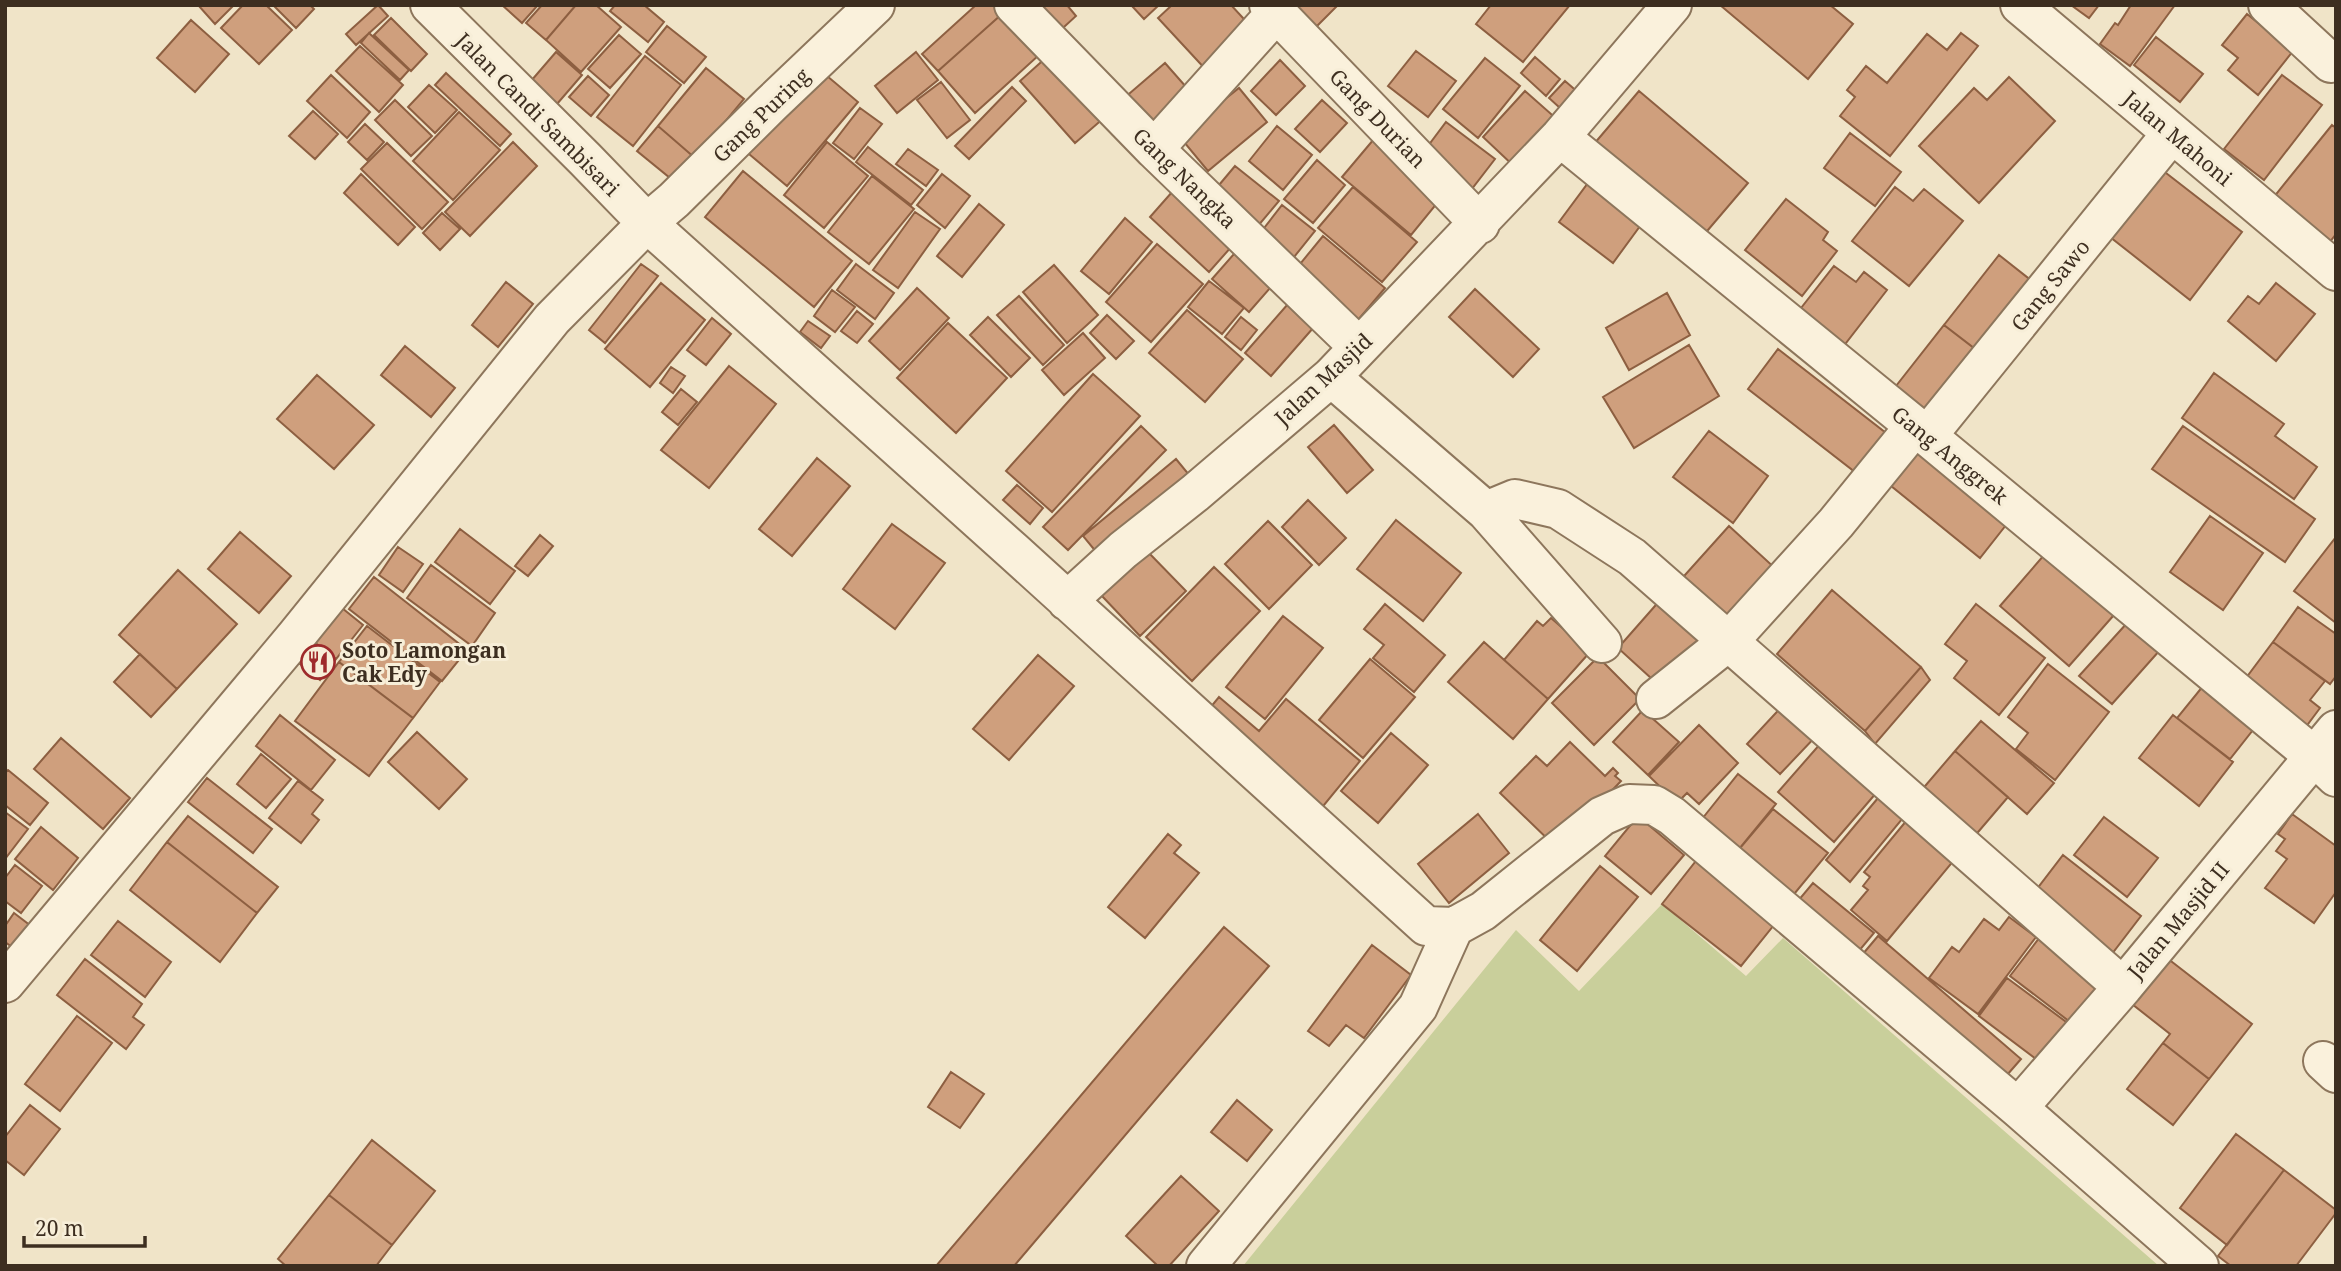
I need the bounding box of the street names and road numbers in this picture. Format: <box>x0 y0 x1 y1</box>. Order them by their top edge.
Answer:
street label: Jalan Candi Sambisari <box>449 25 626 202</box>
street label: Gang Puring <box>706 61 816 168</box>
street label: Gang Durian <box>1324 62 1432 174</box>
street label: Jalan Mahoni <box>2117 84 2238 192</box>
street label: Gang Nangka <box>1127 121 1243 235</box>
street label: Gang Sawo <box>2004 233 2096 337</box>
street label: Jalan Masjid <box>1268 327 1378 432</box>
street label: Gang Anggrek <box>1886 400 2014 511</box>
street label: Jalan Masjid II <box>2120 856 2235 985</box>

